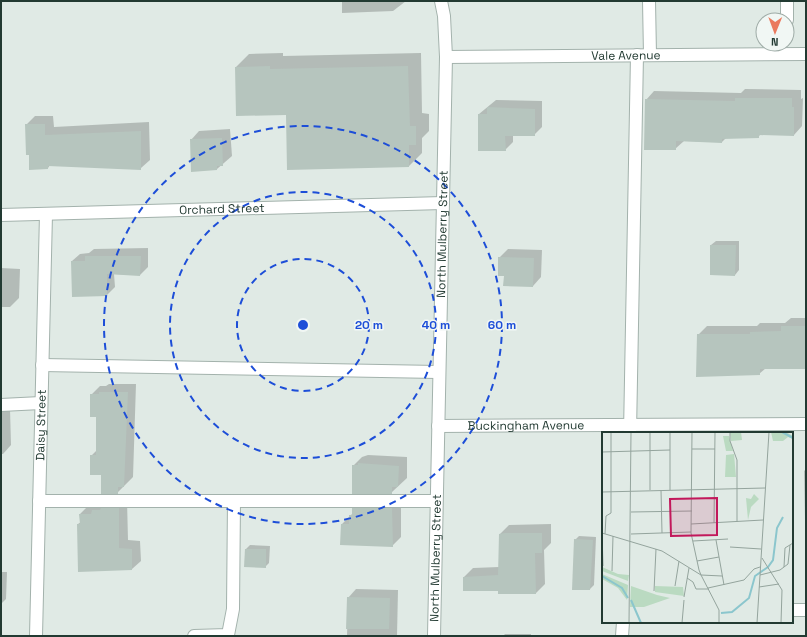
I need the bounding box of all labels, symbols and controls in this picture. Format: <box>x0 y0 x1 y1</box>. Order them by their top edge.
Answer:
north arrow <box>755 12 795 52</box>
text: N <box>771 35 779 49</box>
street label: Vale Avenue <box>591 47 661 64</box>
street label: North Mulberry Street <box>433 170 452 298</box>
street label: Orchard Street <box>179 200 265 218</box>
text: 20 m <box>355 317 383 333</box>
text: 40 m <box>422 317 450 333</box>
text: 60 m <box>488 317 516 333</box>
centre of rings <box>296 318 310 332</box>
street label: Daisy Street <box>32 389 50 461</box>
street label: Buckingham Avenue <box>467 417 585 434</box>
inset map <box>602 432 793 623</box>
street label: North Mulberry Street <box>426 494 445 622</box>

